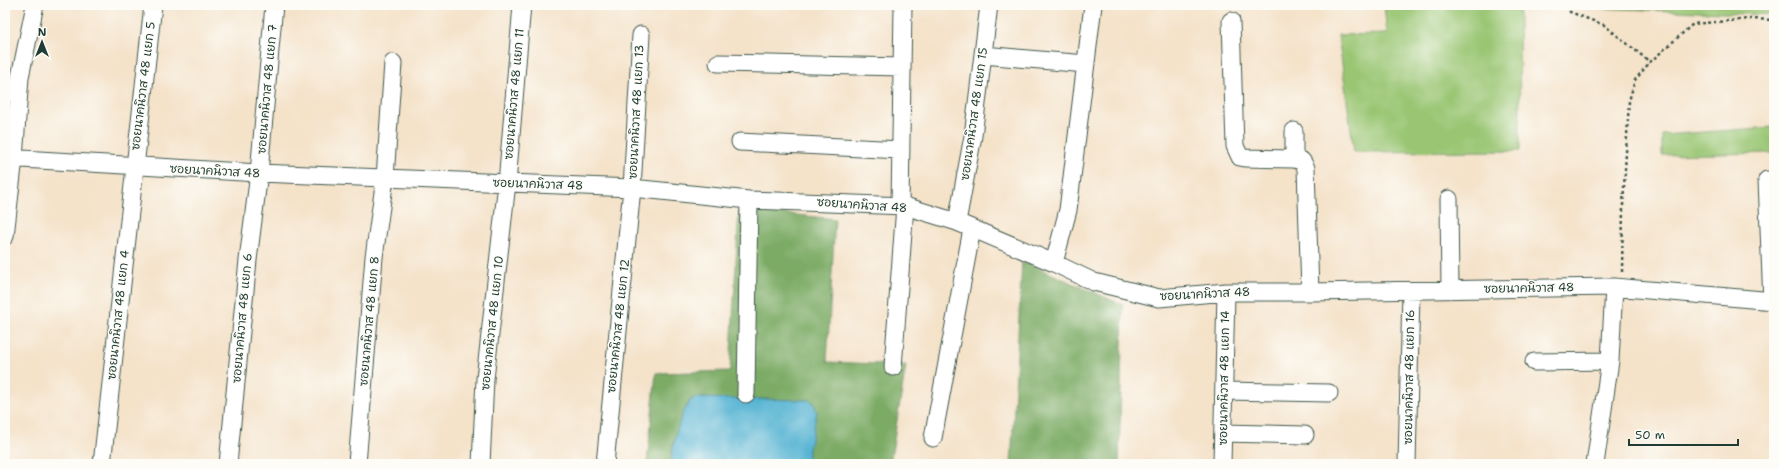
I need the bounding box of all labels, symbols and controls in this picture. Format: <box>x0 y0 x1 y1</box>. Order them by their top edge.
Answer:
street label: ซอยนาคนิวาส 48 แยก 5 <box>127 21 159 151</box>
north arrow <box>22 22 62 62</box>
street label: ซอยนาคนิวาส 48 แยก 7 <box>253 23 281 155</box>
text: N <box>38 25 47 40</box>
street label: ซอยนาคนิวาส 48 แยก 11 <box>500 28 528 160</box>
street label: ซอยนาคนิวาส 48 แยก 13 <box>624 44 648 180</box>
street label: ซอยนาคนิวาส 48 แยก 15 <box>957 46 991 182</box>
street label: ซอยนาคนิวาส 48 <box>169 161 261 181</box>
street label: ซอยนาคนิวาส 48 <box>492 174 584 194</box>
street label: ซอยนาคนิวาส 48 <box>816 194 908 216</box>
street label: ซอยนาคนิวาส 48 แยก 4 <box>103 249 133 381</box>
street label: ซอยนาคนิวาส 48 แยก 6 <box>228 252 256 384</box>
street label: ซอยนาคนิวาส 48 แยก 8 <box>355 255 383 387</box>
street label: ซอยนาคนิวาส 48 แยก 10 <box>477 255 507 391</box>
street label: ซอยนาคนิวาส 48 แยก 12 <box>603 258 633 394</box>
street label: ซอยนาคนิวาส 48 <box>1483 279 1575 297</box>
street label: ซอยนาคนิวาส 48 <box>1159 284 1251 304</box>
street label: ซอยนาคนิวาส 48 แยก 16 <box>1400 309 1418 445</box>
street label: ซอยนาคนิวาส 48 แยก 14 <box>1215 310 1233 446</box>
scale bar <box>1629 421 1738 447</box>
text: 50 m <box>1635 427 1665 443</box>

